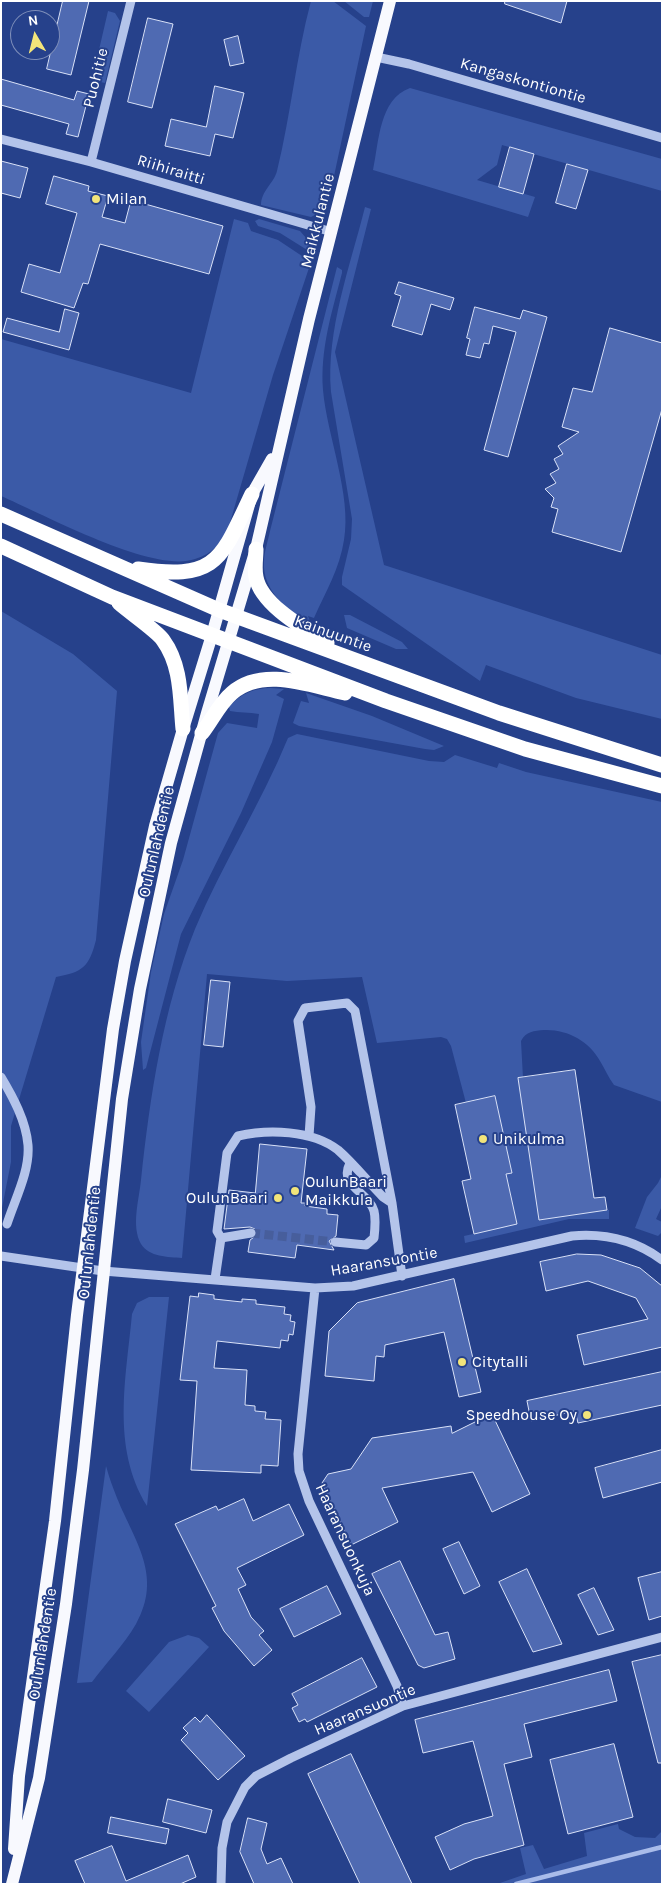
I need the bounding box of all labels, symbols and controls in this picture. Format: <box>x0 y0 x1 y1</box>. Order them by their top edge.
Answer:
north arrow <box>10 10 60 60</box>
text: N <box>27 12 39 30</box>
street label: Puohitie <box>79 46 113 110</box>
street label: Kangaskontiontie <box>458 54 588 108</box>
street label: Riihiraitti <box>135 151 207 189</box>
street label: Maikkulantie <box>297 172 339 270</box>
place label: Milan <box>106 189 147 209</box>
marker: Milan <box>90 193 102 205</box>
street label: Kainuuntie <box>292 611 374 657</box>
street label: Oulunlahdentie <box>135 785 179 899</box>
place label: Unikulma <box>493 1129 565 1149</box>
marker: Unikulma <box>477 1133 489 1145</box>
place label: OulunBaari Maikkula <box>305 1172 387 1210</box>
marker: OulunBaari Maikkula <box>289 1185 301 1197</box>
street label: Oulunlahdentie <box>75 1186 105 1300</box>
place label: OulunBaari <box>186 1188 268 1208</box>
marker: OulunBaari <box>272 1192 284 1204</box>
street label: Haaransuontie <box>329 1243 439 1281</box>
place label: Citytalli <box>472 1352 529 1372</box>
marker: Citytalli <box>456 1356 468 1368</box>
place label: Speedhouse Oy <box>466 1405 577 1425</box>
marker: Speedhouse Oy <box>581 1409 593 1421</box>
street label: Haaransuonkuja <box>311 1481 379 1599</box>
street label: Oulunlahdentie <box>25 1587 61 1701</box>
street label: Haaransuontie <box>312 1680 418 1740</box>

